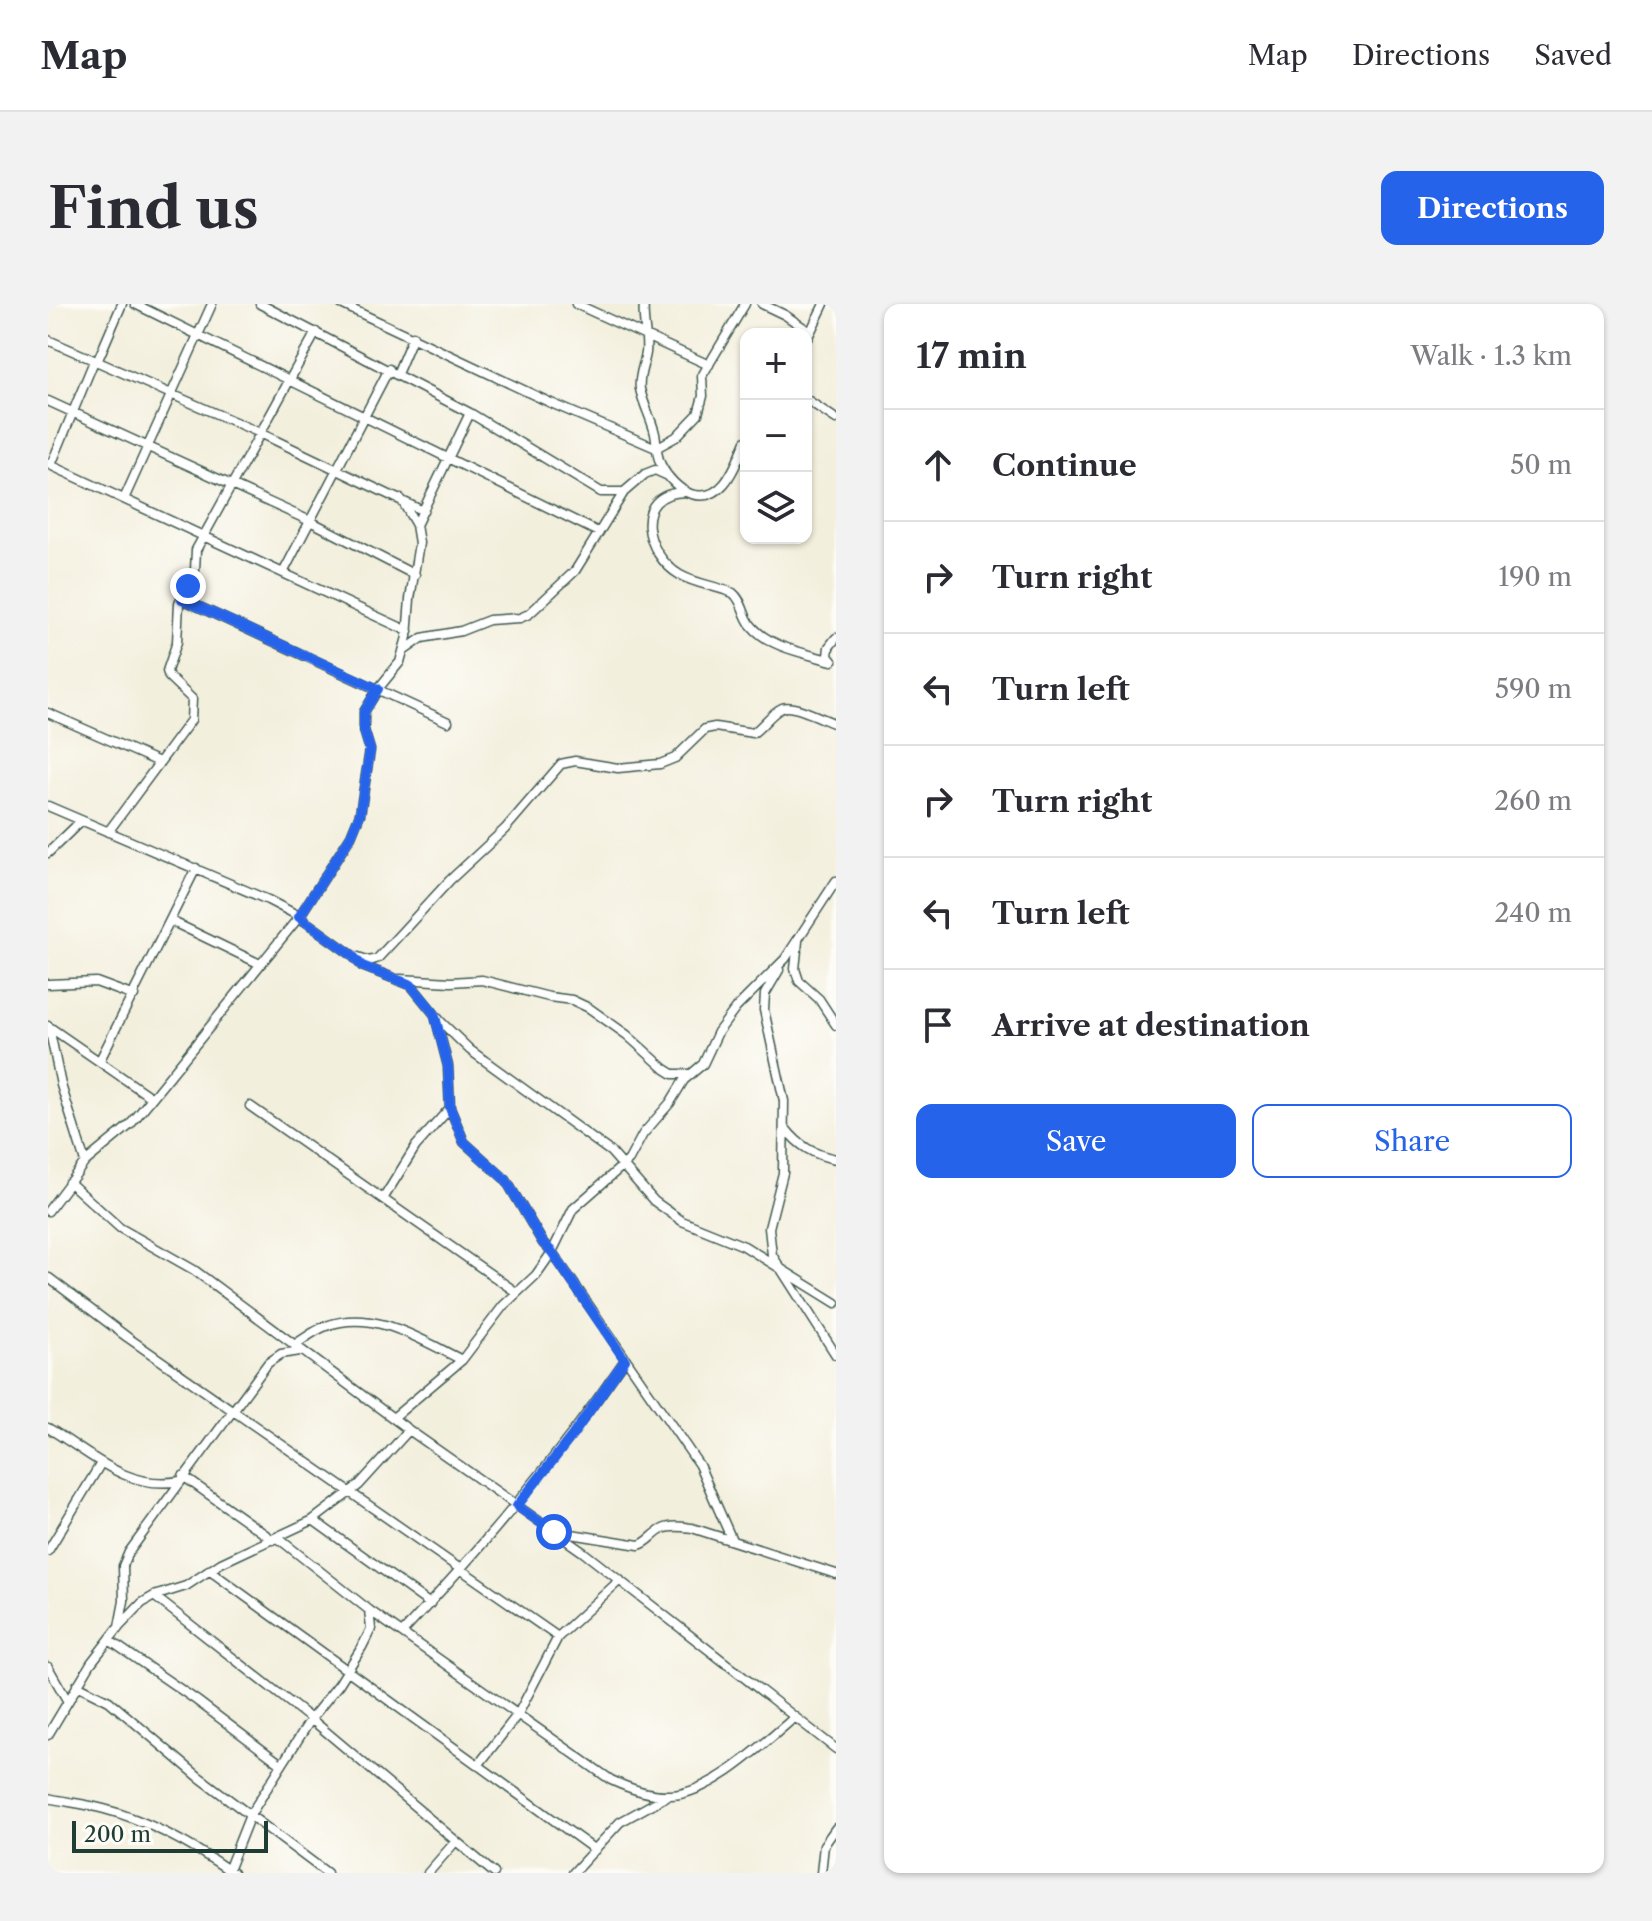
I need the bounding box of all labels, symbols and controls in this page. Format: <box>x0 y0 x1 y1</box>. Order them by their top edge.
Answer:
text: Map <box>40 32 128 79</box>
text: Map <box>1248 38 1308 72</box>
text: Directions <box>1352 38 1490 72</box>
text: Saved <box>1534 38 1612 72</box>
button: Directions <box>1381 171 1604 245</box>
text: Find us <box>48 174 259 243</box>
map controls <box>740 328 812 544</box>
button: + <box>740 328 812 400</box>
text: 17 min <box>916 335 1027 377</box>
text: Walk · 1.3 km <box>1411 340 1572 372</box>
button: − <box>740 400 812 472</box>
icon: ahead <box>916 443 960 487</box>
text: Continue <box>992 447 1137 484</box>
text: 50 m <box>1510 449 1572 481</box>
button: layers <box>740 472 812 544</box>
icon: right <box>916 555 960 599</box>
text: Turn right <box>992 559 1152 596</box>
text: 190 m <box>1498 561 1572 593</box>
route end <box>170 568 206 604</box>
icon: left <box>916 667 960 711</box>
text: Turn left <box>992 671 1129 708</box>
text: 590 m <box>1495 673 1572 705</box>
icon: right <box>916 779 960 823</box>
text: Turn right <box>992 783 1152 820</box>
text: 260 m <box>1494 785 1572 817</box>
icon: left <box>916 891 960 935</box>
text: Turn left <box>992 895 1129 932</box>
text: 240 m <box>1494 897 1572 929</box>
icon: arrive <box>916 1003 960 1047</box>
text: Arrive at destination <box>992 1007 1310 1044</box>
button: Save <box>916 1104 1236 1178</box>
button: Share <box>1252 1104 1572 1178</box>
route start <box>536 1514 572 1550</box>
scale bar <box>72 1817 268 1853</box>
text: 200 m <box>84 1821 151 1848</box>

